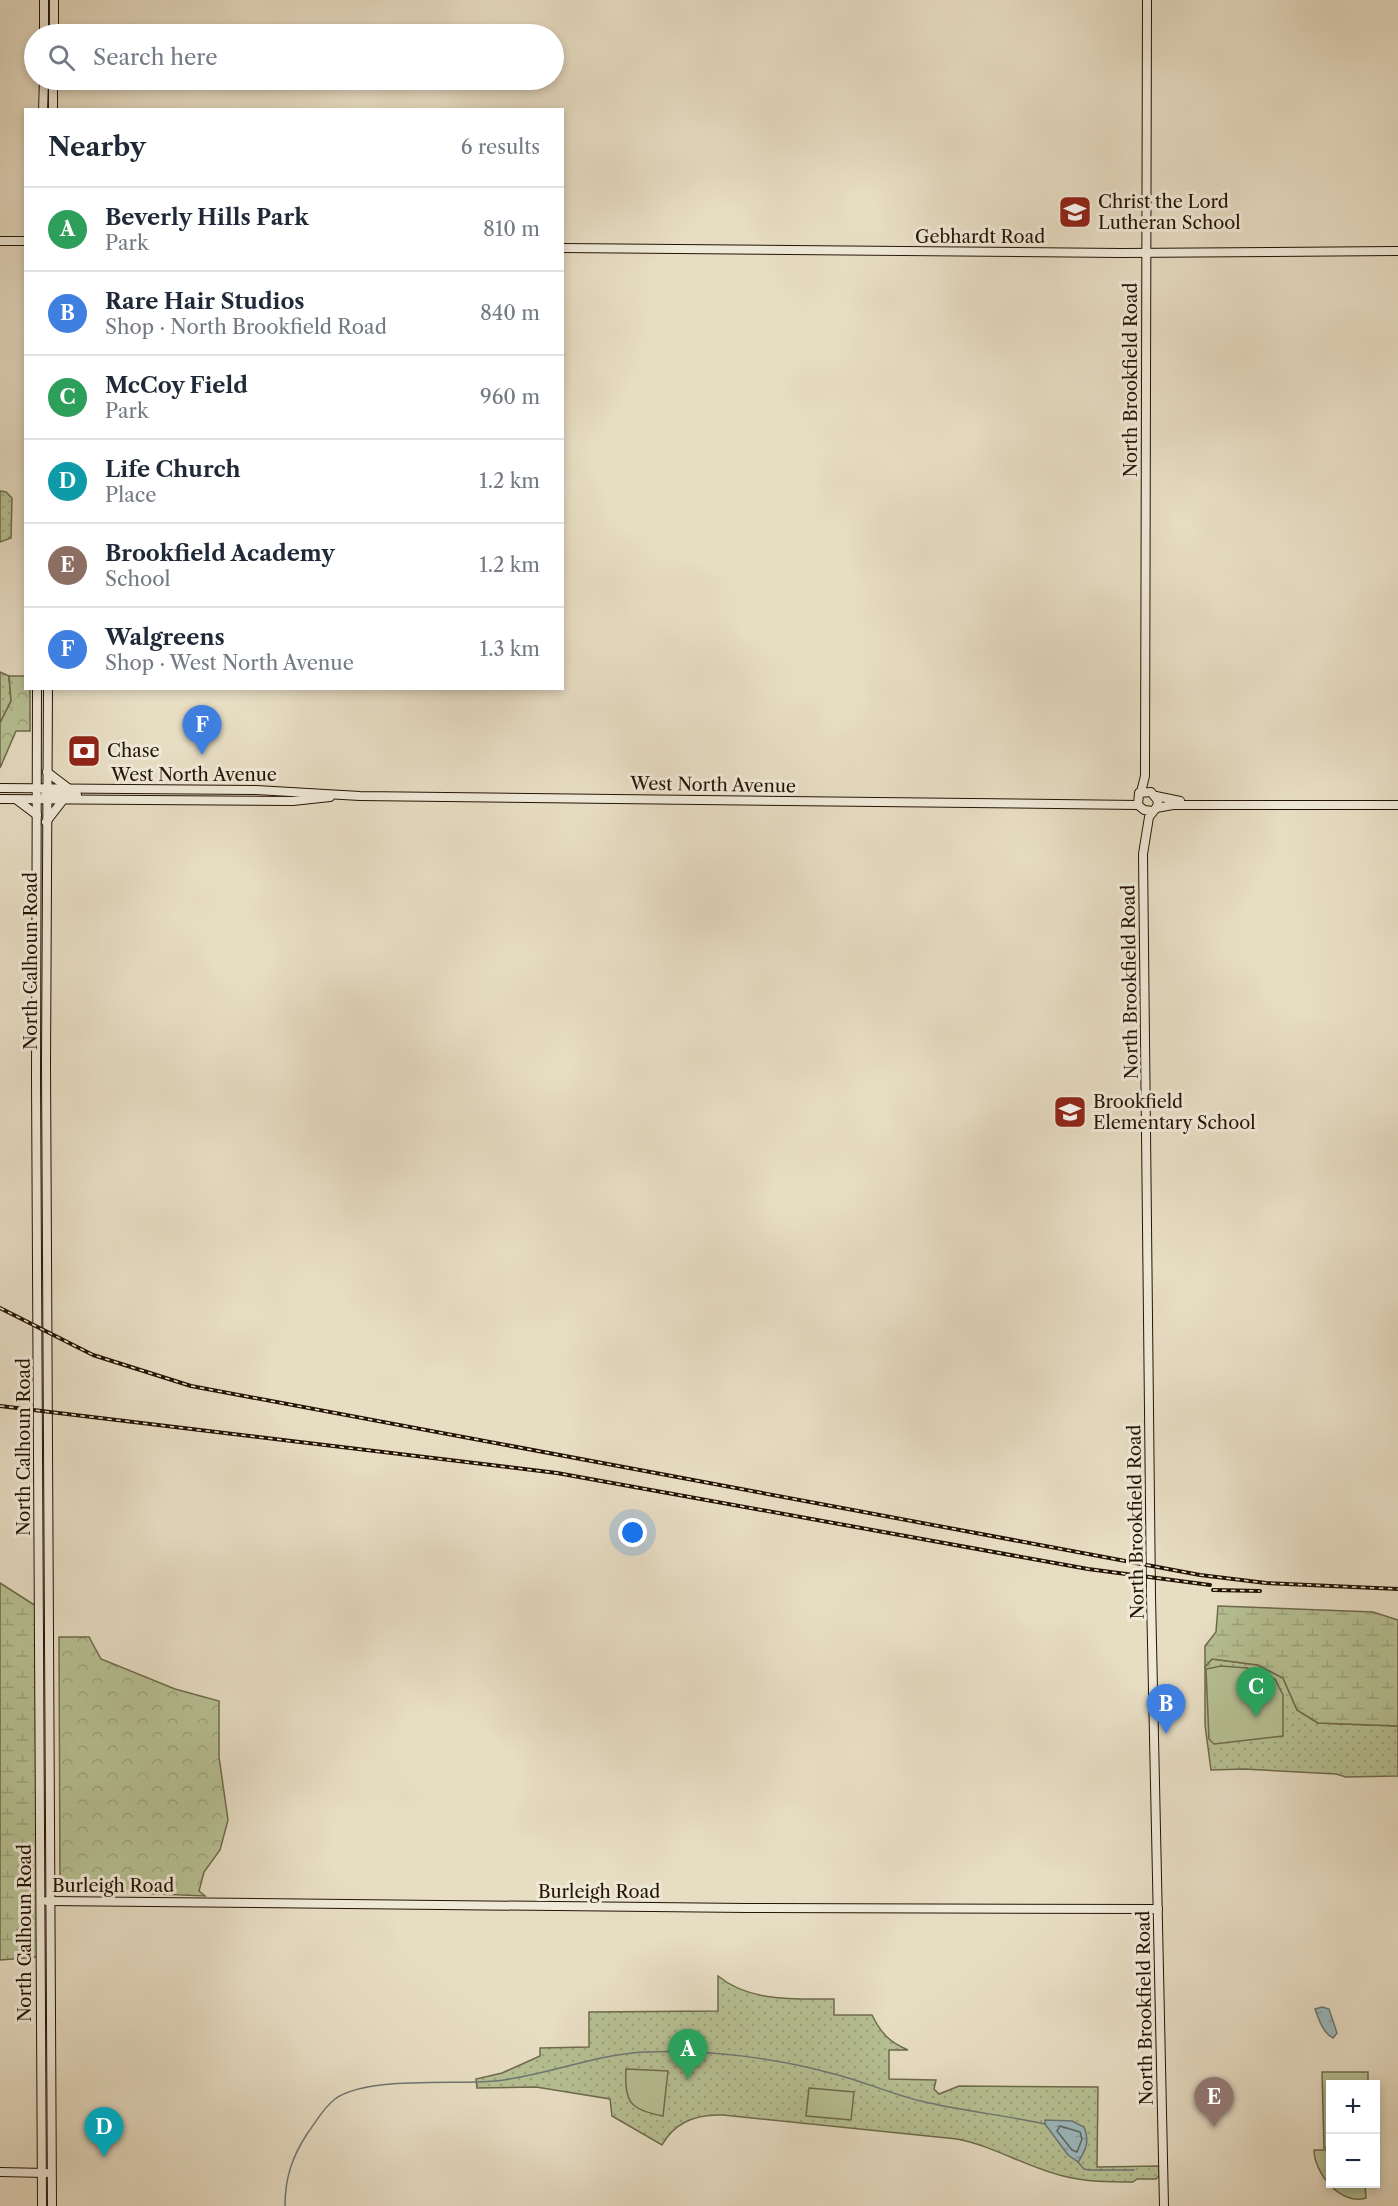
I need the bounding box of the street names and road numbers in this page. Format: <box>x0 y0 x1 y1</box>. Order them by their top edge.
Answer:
street label: Gebhardt Road <box>915 226 1045 248</box>
street label: North Brookfield Road <box>1120 283 1142 477</box>
street label: West North Avenue <box>110 764 277 786</box>
street label: West North Avenue <box>629 773 796 797</box>
street label: North Calhoun Road <box>20 872 42 1050</box>
street label: North Brookfield Road <box>1117 884 1143 1080</box>
street label: North Calhoun Road <box>13 1358 35 1536</box>
street label: North Brookfield Road <box>1123 1424 1149 1620</box>
street label: North Calhoun Road <box>14 1844 36 2022</box>
street label: Burleigh Road <box>52 1875 174 1897</box>
street label: Burleigh Road <box>538 1881 660 1903</box>
street label: North Brookfield Road <box>1132 1910 1158 2106</box>

